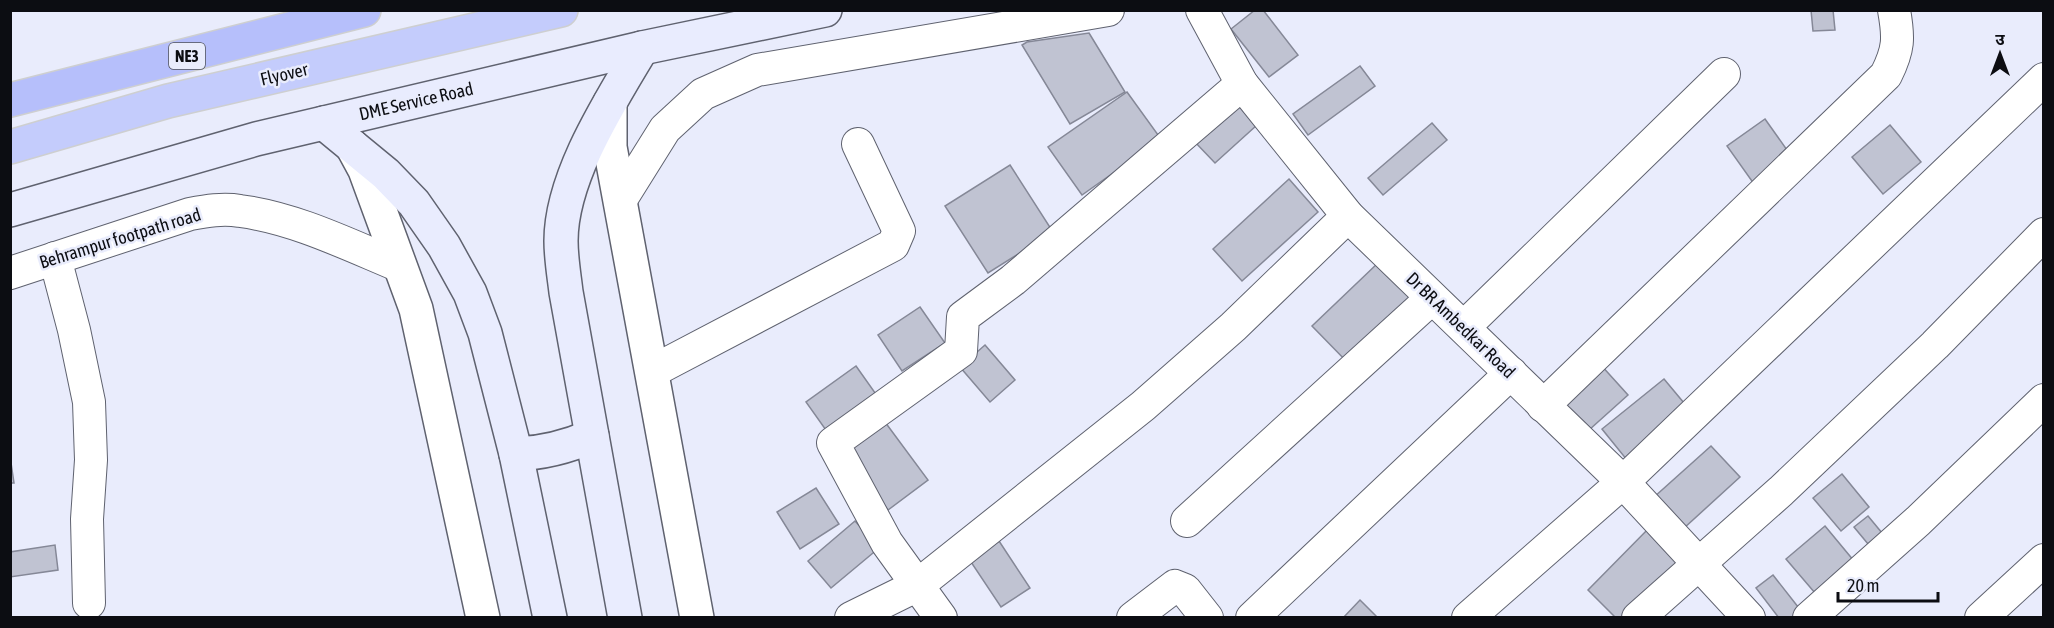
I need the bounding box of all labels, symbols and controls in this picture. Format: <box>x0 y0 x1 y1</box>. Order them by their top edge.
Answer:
north arrow <box>1970 24 2030 84</box>
text: उ <box>1995 30 2005 48</box>
road number: NE3 <box>169 43 205 69</box>
street label: Flyover <box>258 58 310 90</box>
street label: DME Service Road <box>357 78 475 124</box>
street label: Behrampur footpath road <box>37 203 203 273</box>
street label: Dr BR Ambedkar Road <box>1402 268 1520 382</box>
scale bar <box>1838 565 1938 603</box>
text: 20 m <box>1847 575 1879 596</box>

